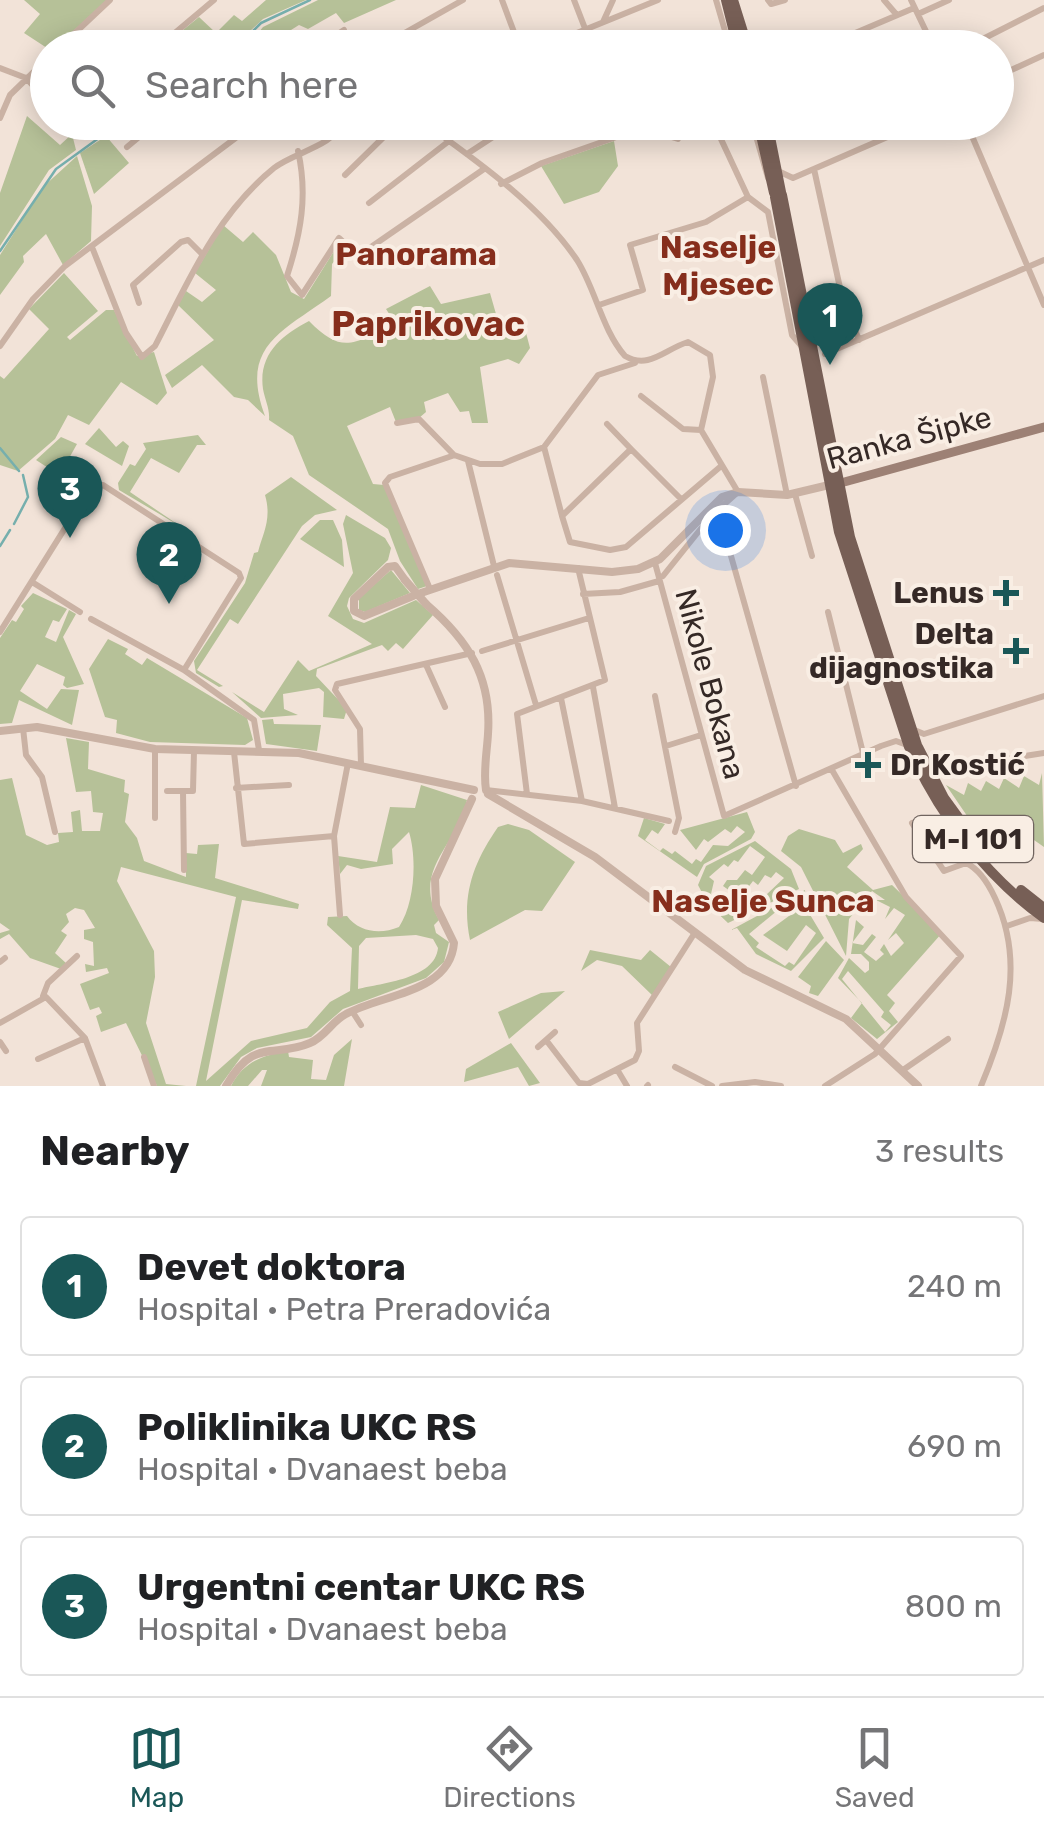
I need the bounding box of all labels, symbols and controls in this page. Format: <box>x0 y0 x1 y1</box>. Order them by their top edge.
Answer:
search box <box>30 30 1014 140</box>
icon: search <box>65 58 120 113</box>
text: Search here <box>145 62 358 108</box>
district label: Naselje Mjesec <box>660 228 776 303</box>
district label: Panorama <box>335 235 497 273</box>
pin: 1 <box>798 282 862 365</box>
district label: Paprikovac <box>331 303 525 345</box>
street label: Ranka Šipke <box>823 399 995 477</box>
pin: 3 <box>38 456 102 538</box>
your location <box>700 505 751 556</box>
pin: 2 <box>136 522 202 604</box>
place label: Lenus <box>893 575 984 611</box>
marker: Lenus <box>993 580 1019 606</box>
street label: Nikole Bokana <box>667 585 753 783</box>
place label: Delta dijagnostika <box>809 616 994 686</box>
marker: Delta dijagnostika <box>1003 638 1029 664</box>
place label: Dr Kostić <box>890 747 1025 783</box>
marker: Dr Kostić <box>855 752 881 778</box>
road number: M-I 101 <box>913 816 1033 862</box>
district label: Naselje Sunca <box>651 882 875 920</box>
text: Nearby <box>40 1126 190 1176</box>
text: 3 results <box>875 1132 1004 1170</box>
text: Devet doktora <box>137 1244 406 1290</box>
text: 1 <box>67 1267 82 1305</box>
text: 240 m <box>907 1267 1002 1305</box>
text: Hospital · Petra Preradovića <box>137 1290 551 1328</box>
text: Poliklinika UKC RS <box>137 1404 477 1450</box>
text: 2 <box>64 1427 85 1465</box>
text: 690 m <box>907 1427 1002 1465</box>
text: Hospital · Dvanaest beba <box>137 1450 508 1488</box>
text: Urgentni centar UKC RS <box>137 1564 585 1610</box>
text: 3 <box>64 1587 85 1625</box>
text: 800 m <box>905 1587 1002 1625</box>
text: Hospital · Dvanaest beba <box>137 1610 508 1648</box>
tab: Map <box>129 1721 184 1814</box>
tab: Directions <box>443 1721 576 1814</box>
tab: Saved <box>835 1721 915 1814</box>

